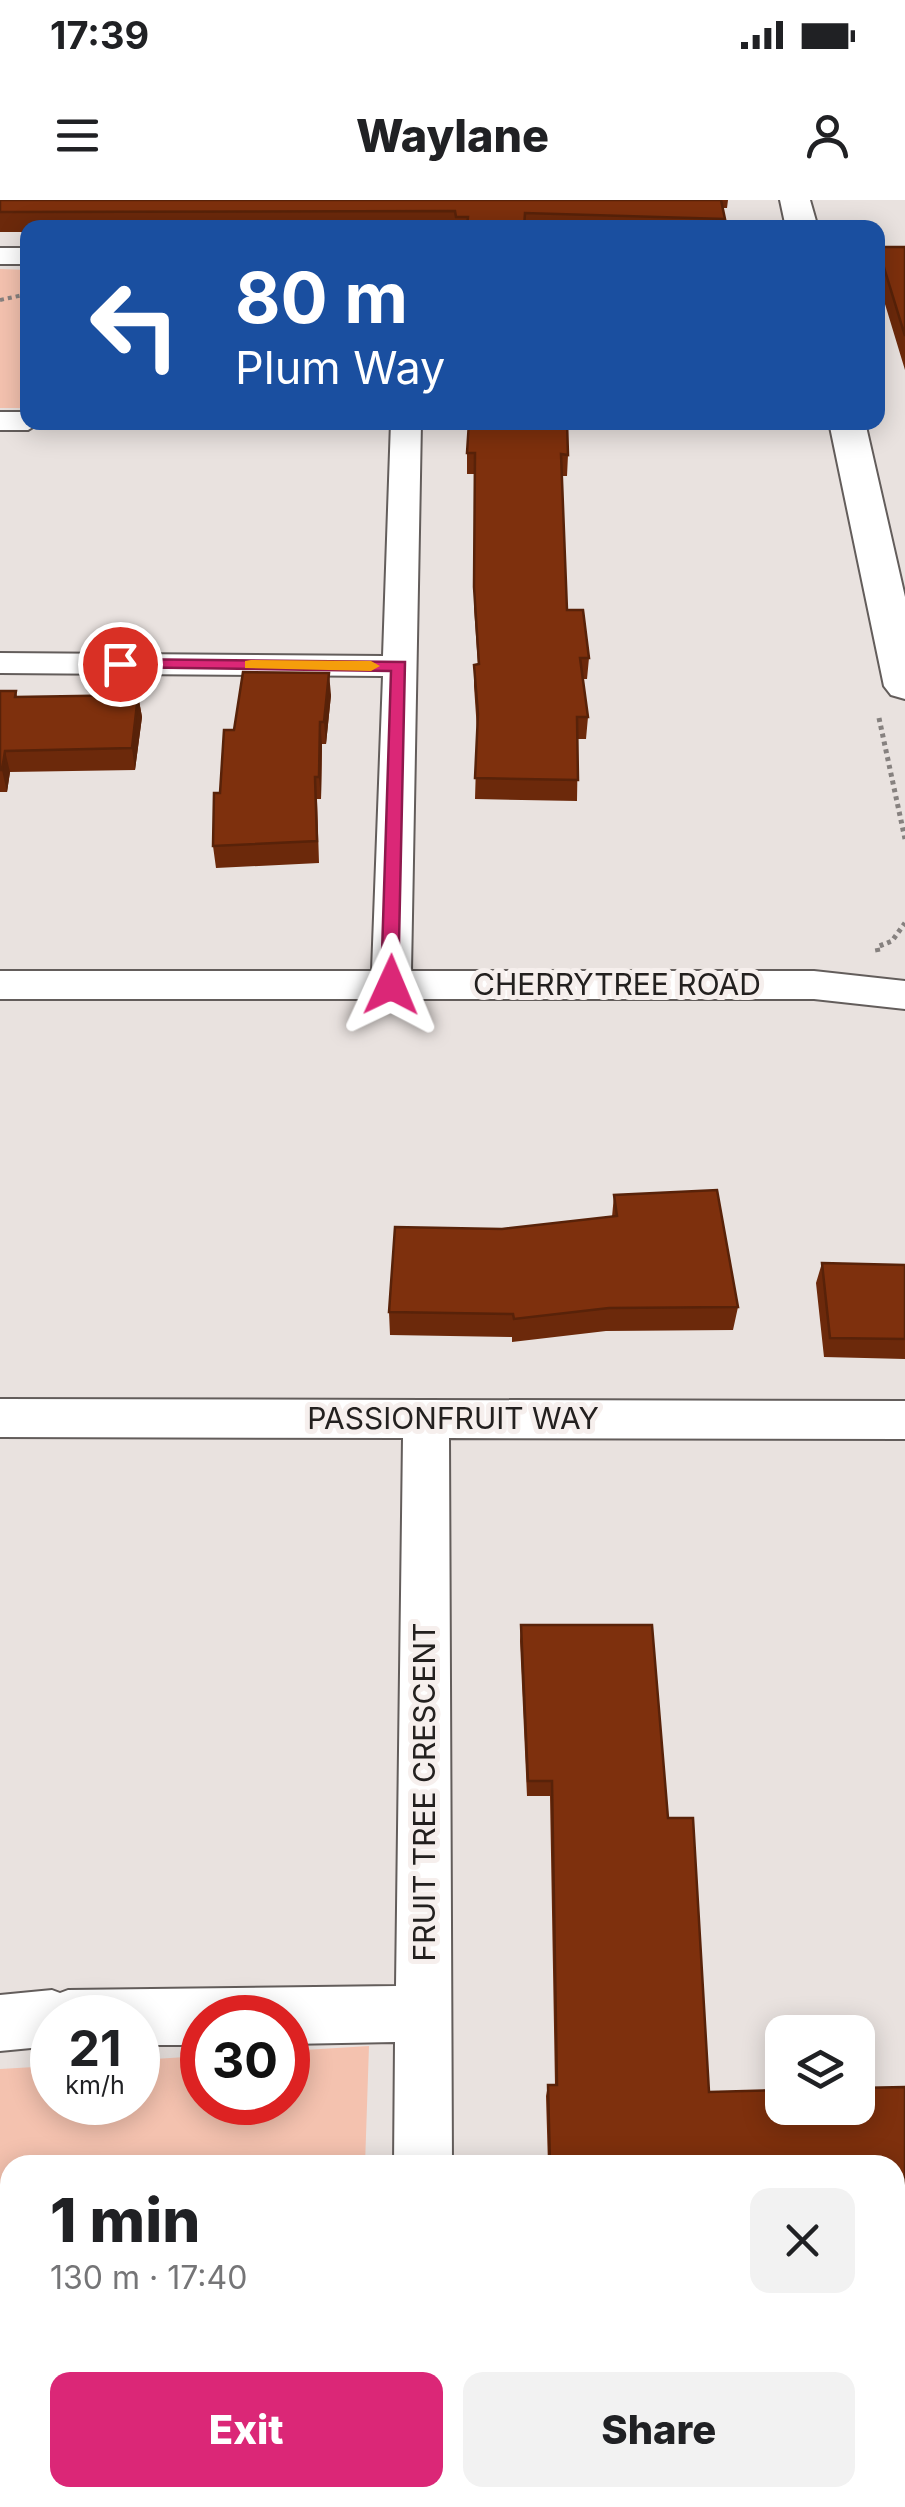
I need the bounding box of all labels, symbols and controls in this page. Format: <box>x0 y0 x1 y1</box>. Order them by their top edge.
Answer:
text: 17:39 <box>50 12 149 58</box>
icon: menu <box>50 108 105 163</box>
text: Waylane <box>356 108 549 163</box>
icon: person <box>800 108 855 163</box>
text: 80 m <box>235 255 408 340</box>
icon: left <box>70 260 200 390</box>
text: Plum Way <box>235 340 445 395</box>
pin <box>78 622 163 707</box>
icon: arrive <box>93 637 148 692</box>
position arrow <box>339 933 443 1037</box>
street label: CHERRYTREE ROAD <box>473 966 761 1002</box>
street label: PASSIONFRUIT WAY <box>307 1400 599 1436</box>
street label: FRUIT TREE CRESCENT <box>406 1623 442 1961</box>
speed limit sign: 30 <box>180 1995 310 2125</box>
map controls <box>765 2015 875 2125</box>
button: layers <box>765 2015 875 2125</box>
text: 21 <box>68 2018 122 2078</box>
text: km/h <box>65 2070 125 2100</box>
text: 1 min <box>50 2184 200 2256</box>
button: close <box>750 2188 855 2293</box>
text: 130 m · 17:40 <box>50 2258 247 2297</box>
button: Exit <box>50 2372 443 2487</box>
button: Share <box>463 2372 855 2487</box>

